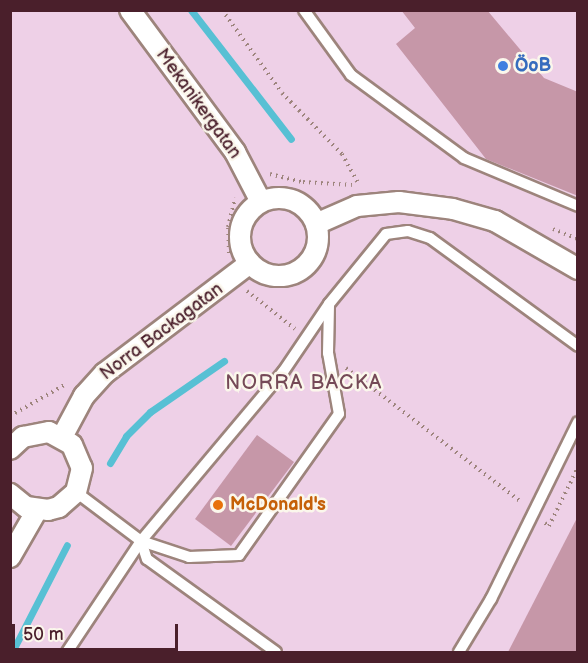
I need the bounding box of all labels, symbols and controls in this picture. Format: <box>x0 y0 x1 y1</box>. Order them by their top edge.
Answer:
street label: Mekanikergatan <box>151 45 245 163</box>
place label: ÖoB <box>515 55 551 77</box>
marker: ÖoB <box>496 59 510 73</box>
street label: Norra Backagatan <box>96 279 228 385</box>
district label: NORRA BACKA <box>225 371 383 395</box>
place label: McDonald's <box>230 494 326 516</box>
marker: McDonald's <box>211 498 225 512</box>
scale bar <box>15 612 182 650</box>
text: 50 m <box>23 624 64 645</box>

